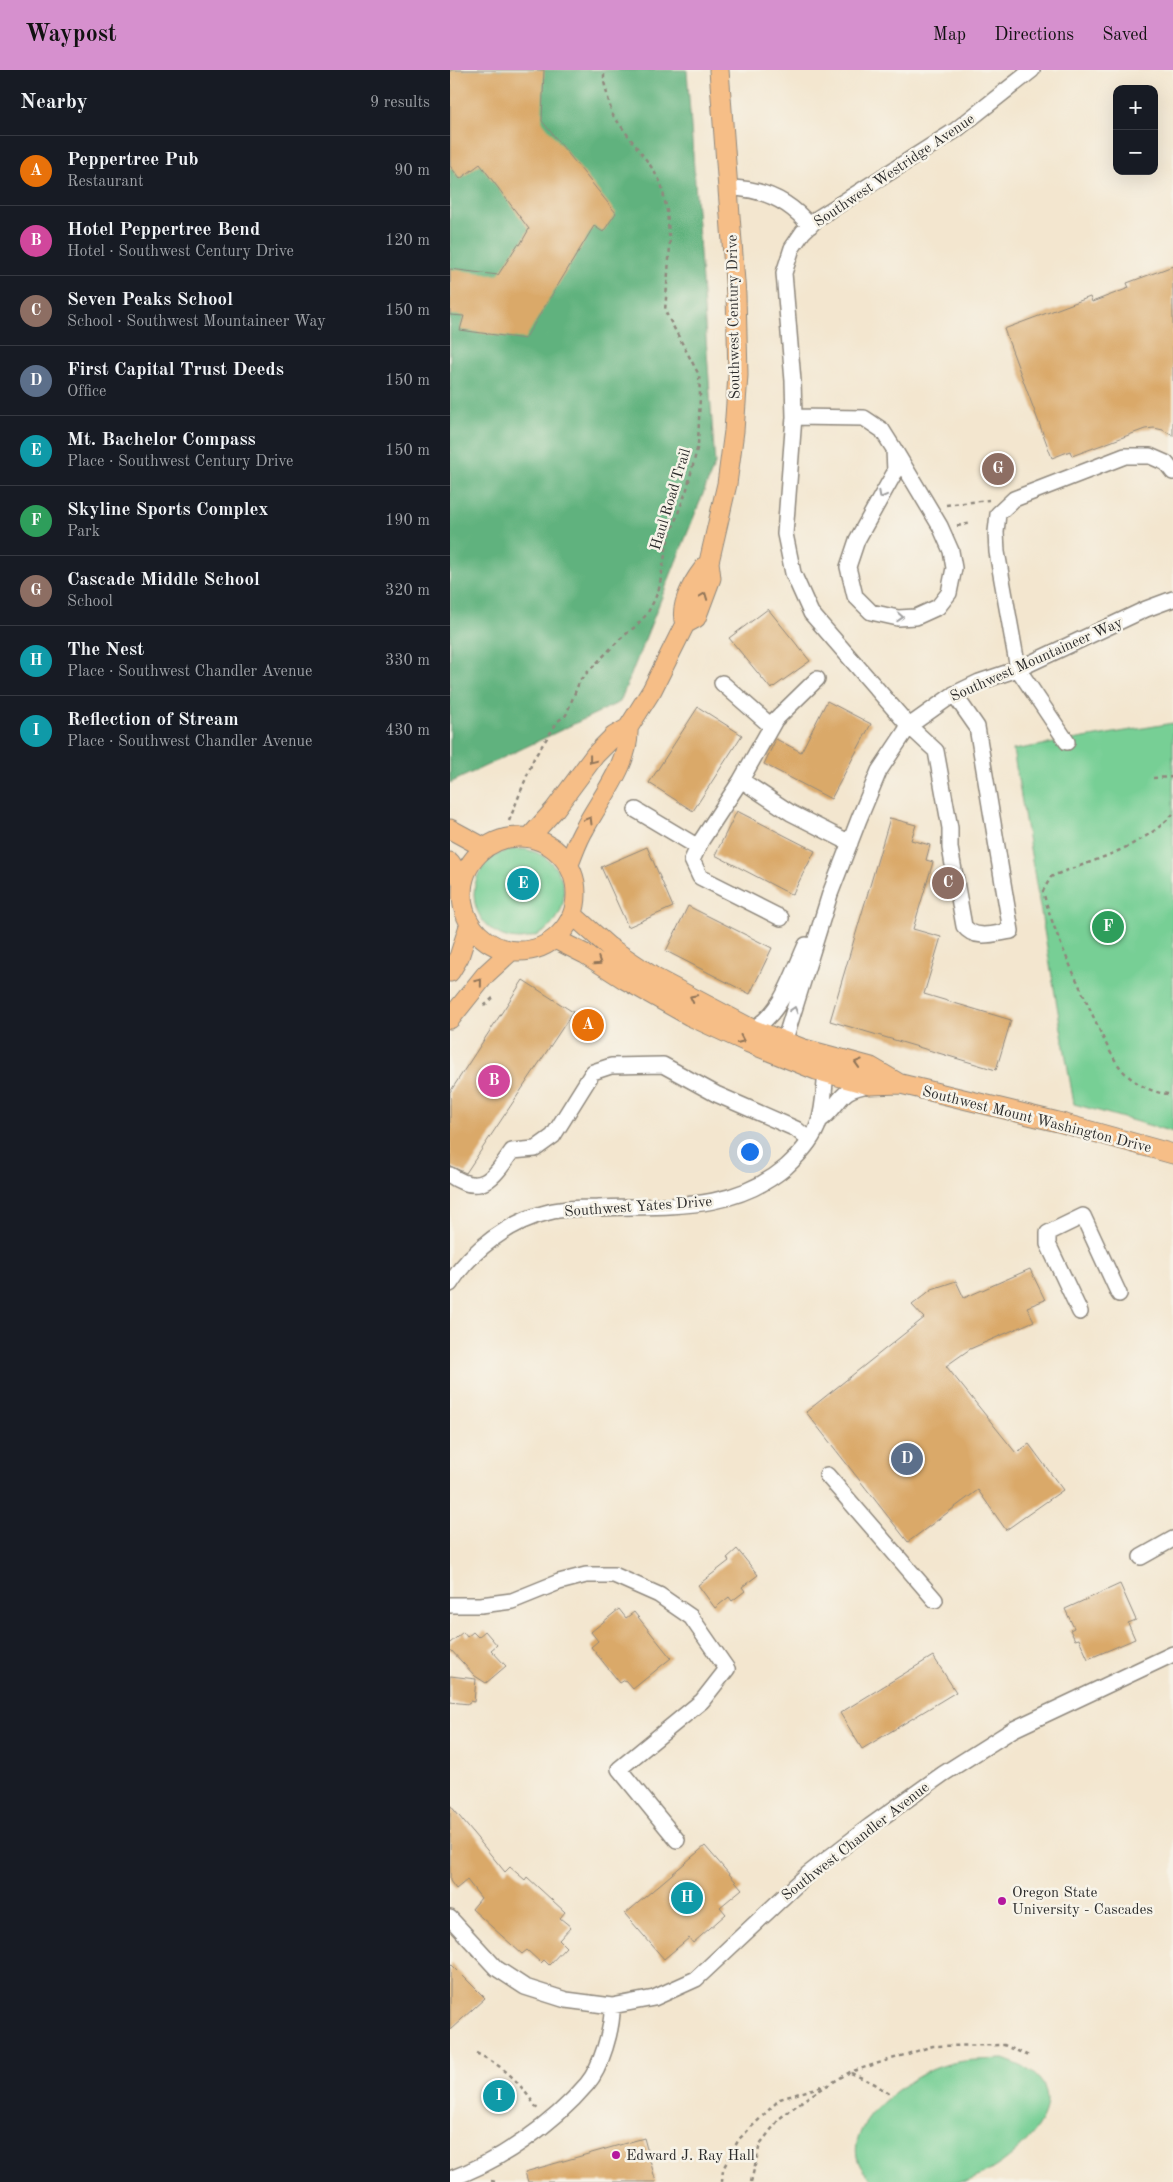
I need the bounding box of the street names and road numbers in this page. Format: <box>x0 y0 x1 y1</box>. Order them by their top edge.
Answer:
street label: Southwest Westridge Avenue <box>812 112 978 231</box>
street label: Southwest Century Drive <box>726 234 743 399</box>
street label: Haul Road Trail <box>649 447 694 552</box>
street label: Southwest Mountaineer Way <box>948 615 1125 705</box>
street label: Southwest Mount Washington Drive <box>920 1085 1153 1156</box>
street label: Southwest Yates Drive <box>564 1195 713 1220</box>
street label: Southwest Chandler Avenue <box>779 1780 932 1904</box>

